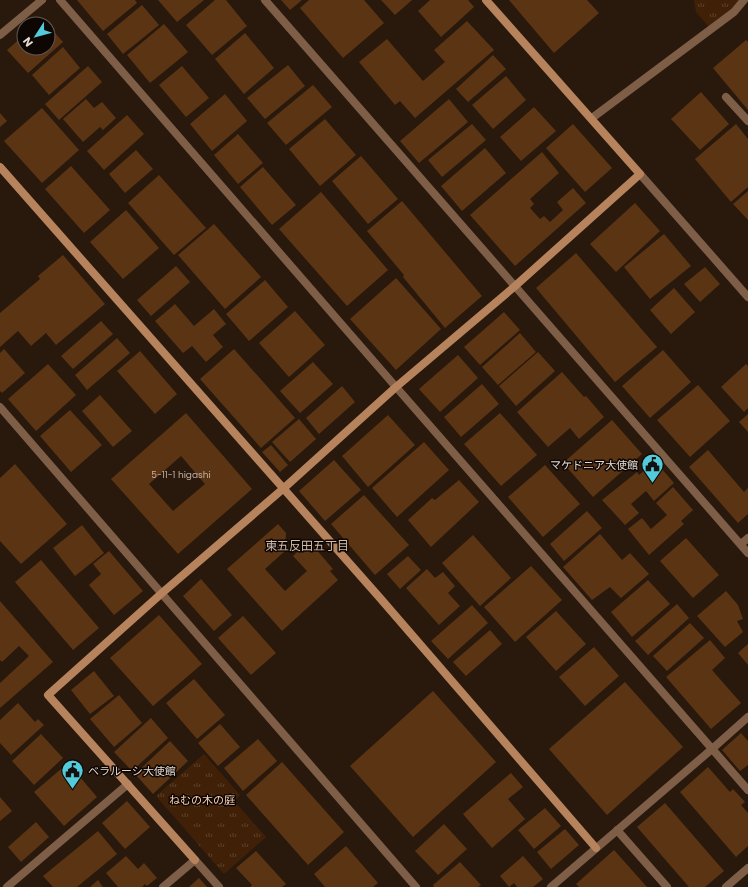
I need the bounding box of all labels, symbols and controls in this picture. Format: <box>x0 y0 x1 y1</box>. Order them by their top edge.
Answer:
north arrow <box>16 16 56 56</box>
text: N <box>19 34 37 50</box>
public building icon: マケドニア大使館 <box>640 452 666 485</box>
place label: マケドニア大使館 <box>550 457 638 473</box>
house number: 5-11-1 higashi <box>151 469 211 481</box>
district label: 東五反田五丁目 <box>265 537 349 554</box>
public building icon: ベラルーシ大使館 <box>59 758 85 791</box>
place label: ベラルーシ大使館 <box>88 763 176 779</box>
park label: ねむの木の庭 <box>169 792 235 808</box>

